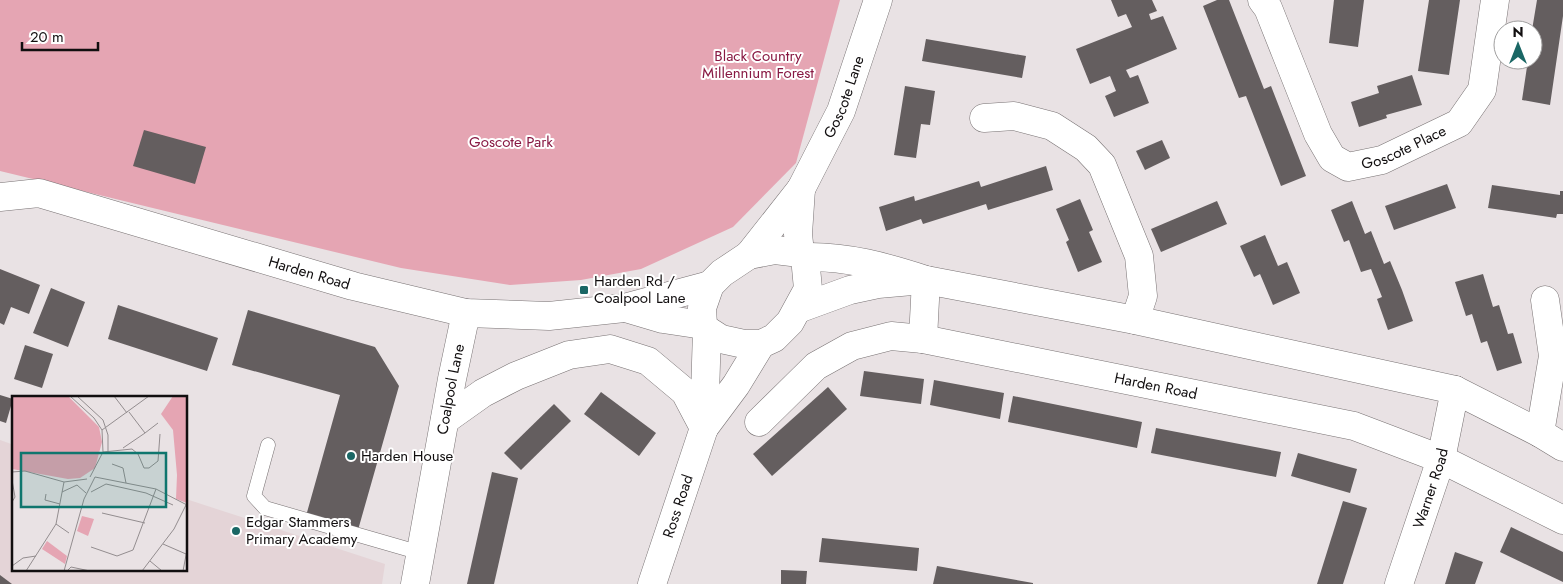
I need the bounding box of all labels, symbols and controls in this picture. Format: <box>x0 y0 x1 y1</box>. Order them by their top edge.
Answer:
scale bar <box>22 20 99 52</box>
north arrow <box>1493 20 1543 70</box>
text: N <box>1512 22 1524 42</box>
text: 20 m <box>30 26 64 48</box>
park label: Black Country Millennium Forest <box>702 45 814 84</box>
street label: Goscote Lane <box>818 53 870 142</box>
street label: Goscote Place <box>1359 120 1450 175</box>
park label: Goscote Park <box>469 131 553 153</box>
street label: Harden Road <box>266 251 353 296</box>
place label: Harden Rd / Coalpool Lane <box>594 270 686 309</box>
marker: Harden Rd / Coalpool Lane <box>578 284 590 296</box>
street label: Coalpool Lane <box>431 342 470 436</box>
street label: Harden Road <box>1112 367 1199 405</box>
inset map <box>12 396 188 572</box>
place label: Harden House <box>361 445 454 467</box>
street label: Warner Road <box>1407 446 1454 531</box>
marker: Harden House <box>345 450 357 462</box>
street label: Ross Road <box>657 472 699 541</box>
place label: Edgar Stammers Primary Academy <box>246 511 358 550</box>
marker: Edgar Stammers Primary Academy <box>230 525 242 537</box>

